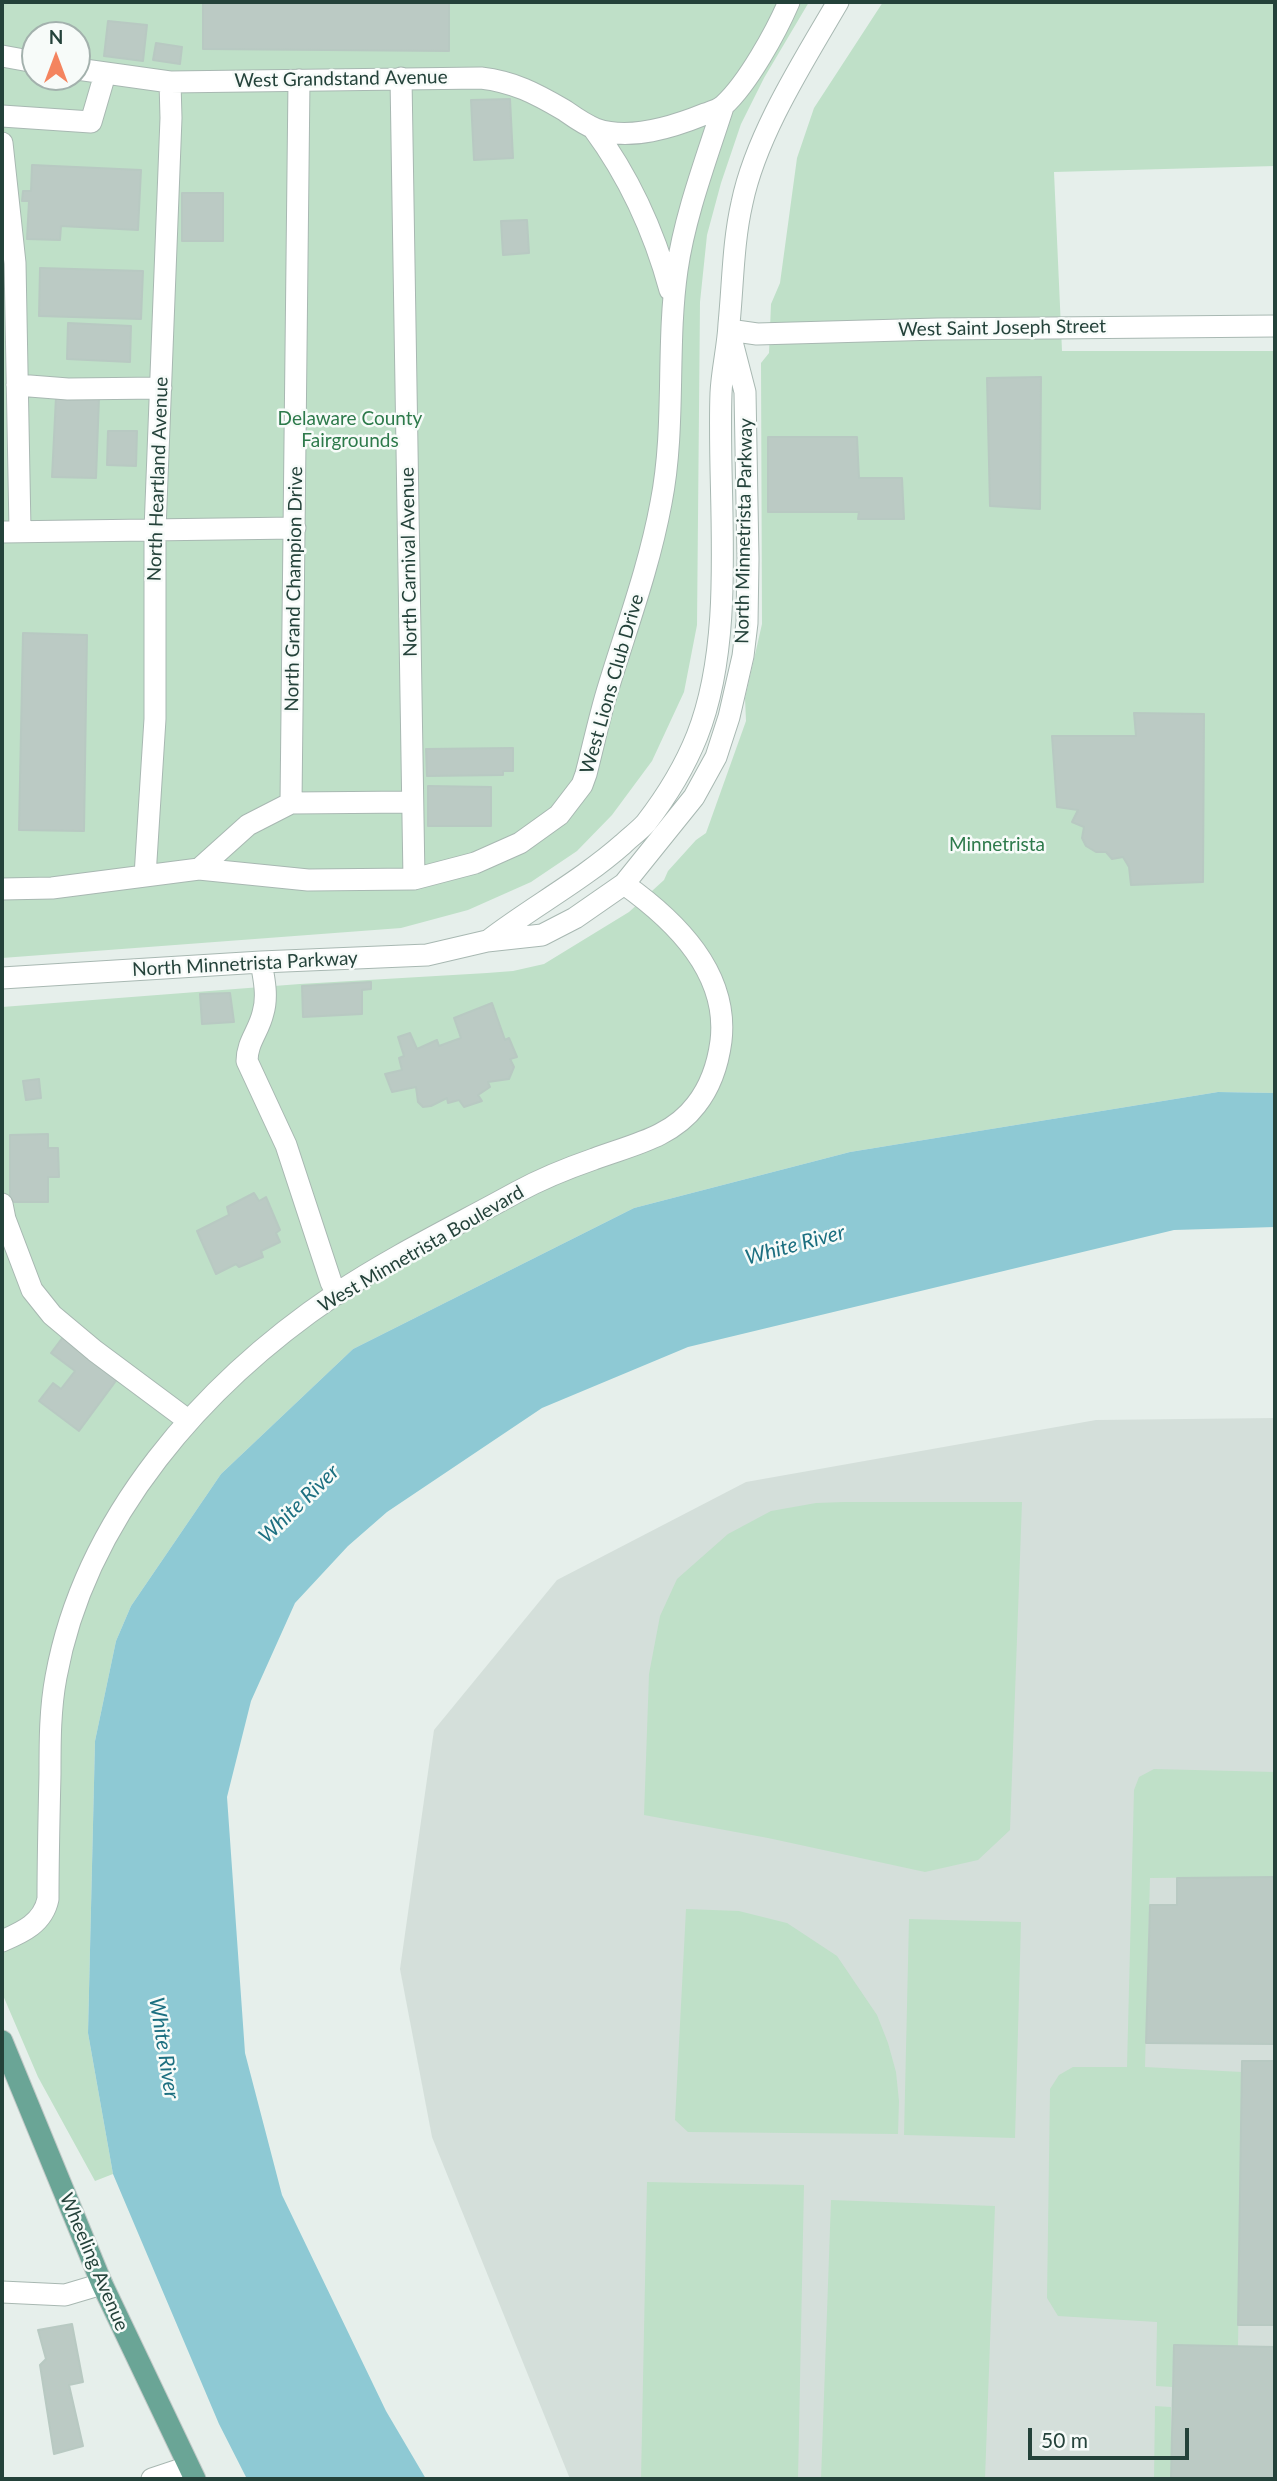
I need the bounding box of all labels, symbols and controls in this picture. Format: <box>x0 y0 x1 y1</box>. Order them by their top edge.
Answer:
north arrow <box>21 21 91 91</box>
text: N <box>49 25 63 48</box>
street label: West Grandstand Avenue <box>234 66 448 92</box>
street label: West Saint Joseph Street <box>898 315 1106 341</box>
street label: North Heartland Avenue <box>143 376 173 582</box>
park label: Delaware County Fairgrounds <box>278 408 422 452</box>
street label: North Minnetrista Parkway <box>731 418 757 644</box>
street label: North Grand Champion Drive <box>280 466 308 712</box>
street label: North Carnival Avenue <box>396 467 422 657</box>
street label: West Lions Club Drive <box>575 592 649 776</box>
park label: Minnetrista <box>949 834 1045 856</box>
street label: North Minnetrista Parkway <box>132 947 358 981</box>
street label: West Minnetrista Boulevard <box>314 1181 528 1317</box>
water label: White River <box>742 1220 848 1270</box>
water label: White River <box>254 1459 344 1549</box>
water label: White River <box>144 1996 184 2100</box>
street label: Wheeling Avenue <box>55 2190 133 2334</box>
scale bar <box>1032 2414 1193 2458</box>
text: 50 m <box>1041 2427 1088 2452</box>

